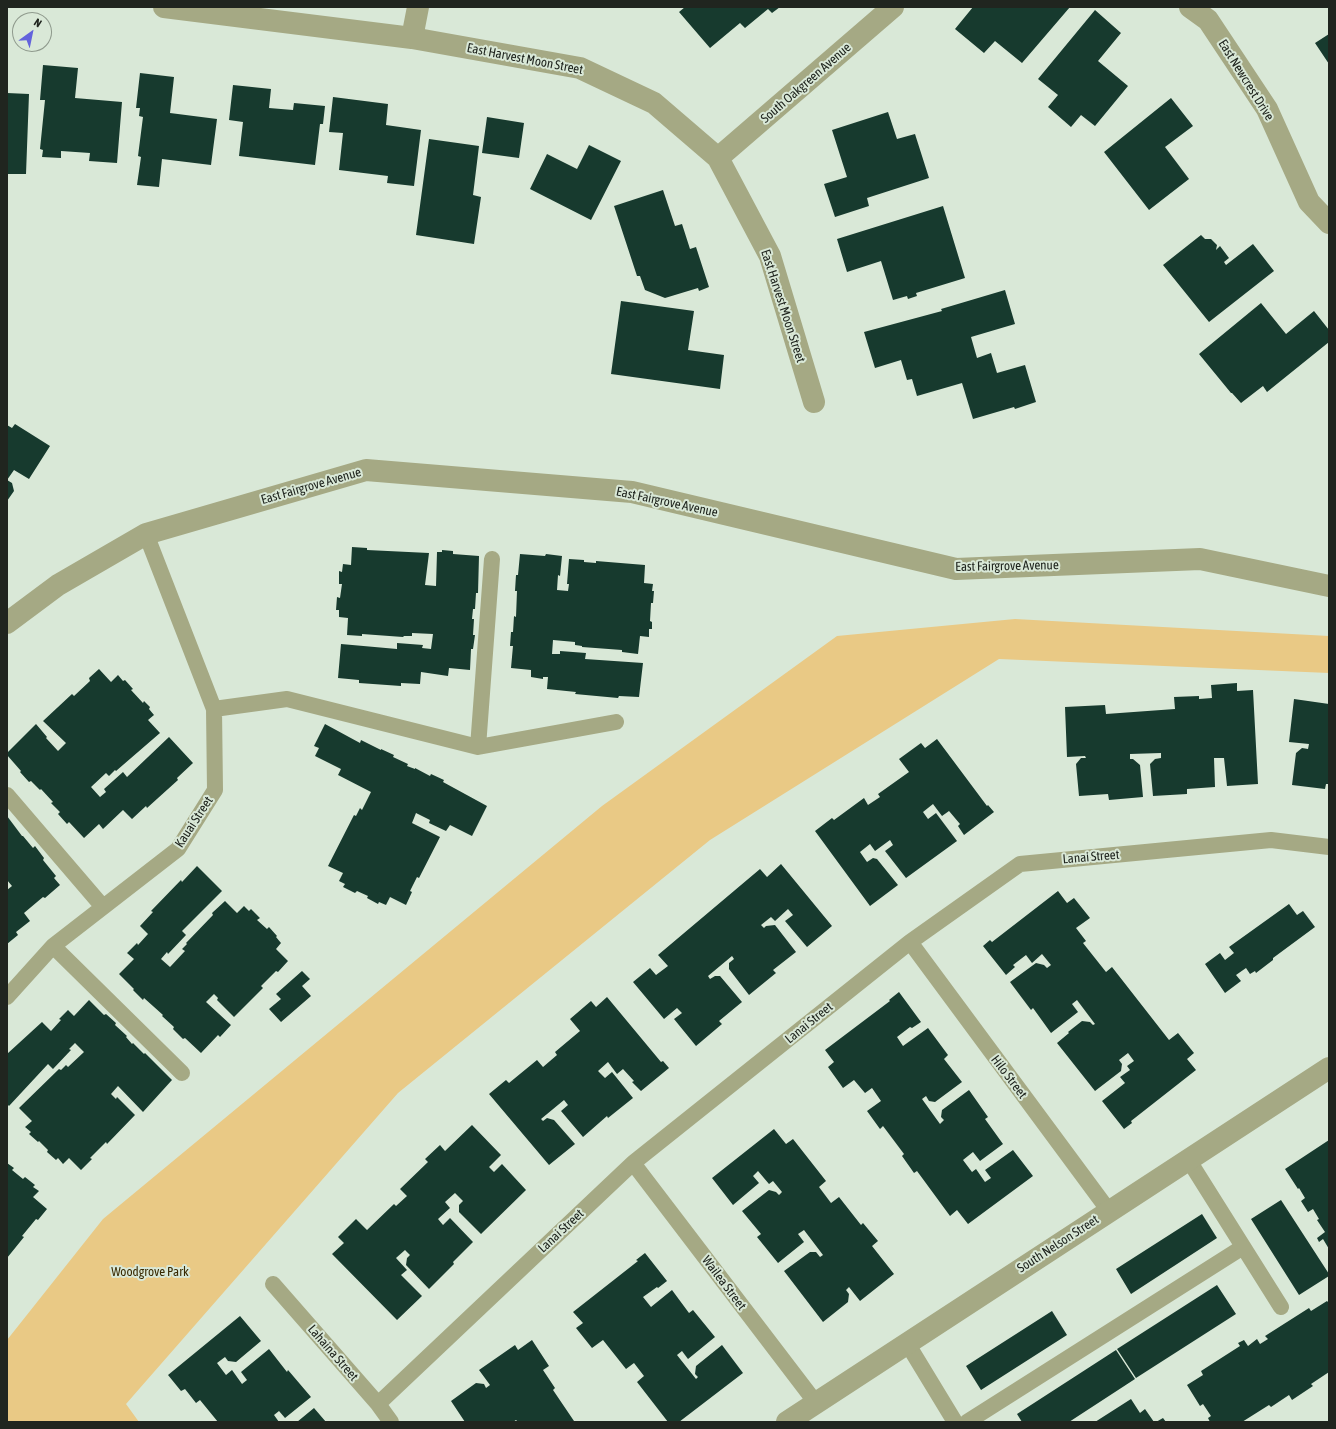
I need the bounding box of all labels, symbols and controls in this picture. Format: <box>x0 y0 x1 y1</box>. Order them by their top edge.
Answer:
north arrow <box>12 12 52 52</box>
text: N <box>32 16 44 30</box>
street label: East Newcrest Drive <box>1215 37 1277 123</box>
street label: East Harvest Moon Street <box>466 40 584 78</box>
street label: South Oakgreen Avenue <box>758 40 854 126</box>
street label: East Harvest Moon Street <box>757 248 809 364</box>
street label: East Fairgrove Avenue <box>259 464 363 508</box>
street label: East Fairgrove Avenue <box>615 484 719 520</box>
street label: East Fairgrove Avenue <box>955 557 1059 575</box>
street label: Kauai Street <box>172 794 216 850</box>
street label: Lanai Street <box>1062 847 1120 867</box>
street label: Lanai Street <box>782 999 836 1047</box>
street label: Hilo Street <box>988 1052 1030 1102</box>
street label: Lanai Street <box>535 1206 587 1256</box>
street label: South Nelson Street <box>1014 1212 1102 1276</box>
street label: Wailea Street <box>699 1253 749 1313</box>
park label: Woodgrove Park <box>111 1264 189 1280</box>
street label: Lahaina Street <box>304 1322 362 1384</box>

